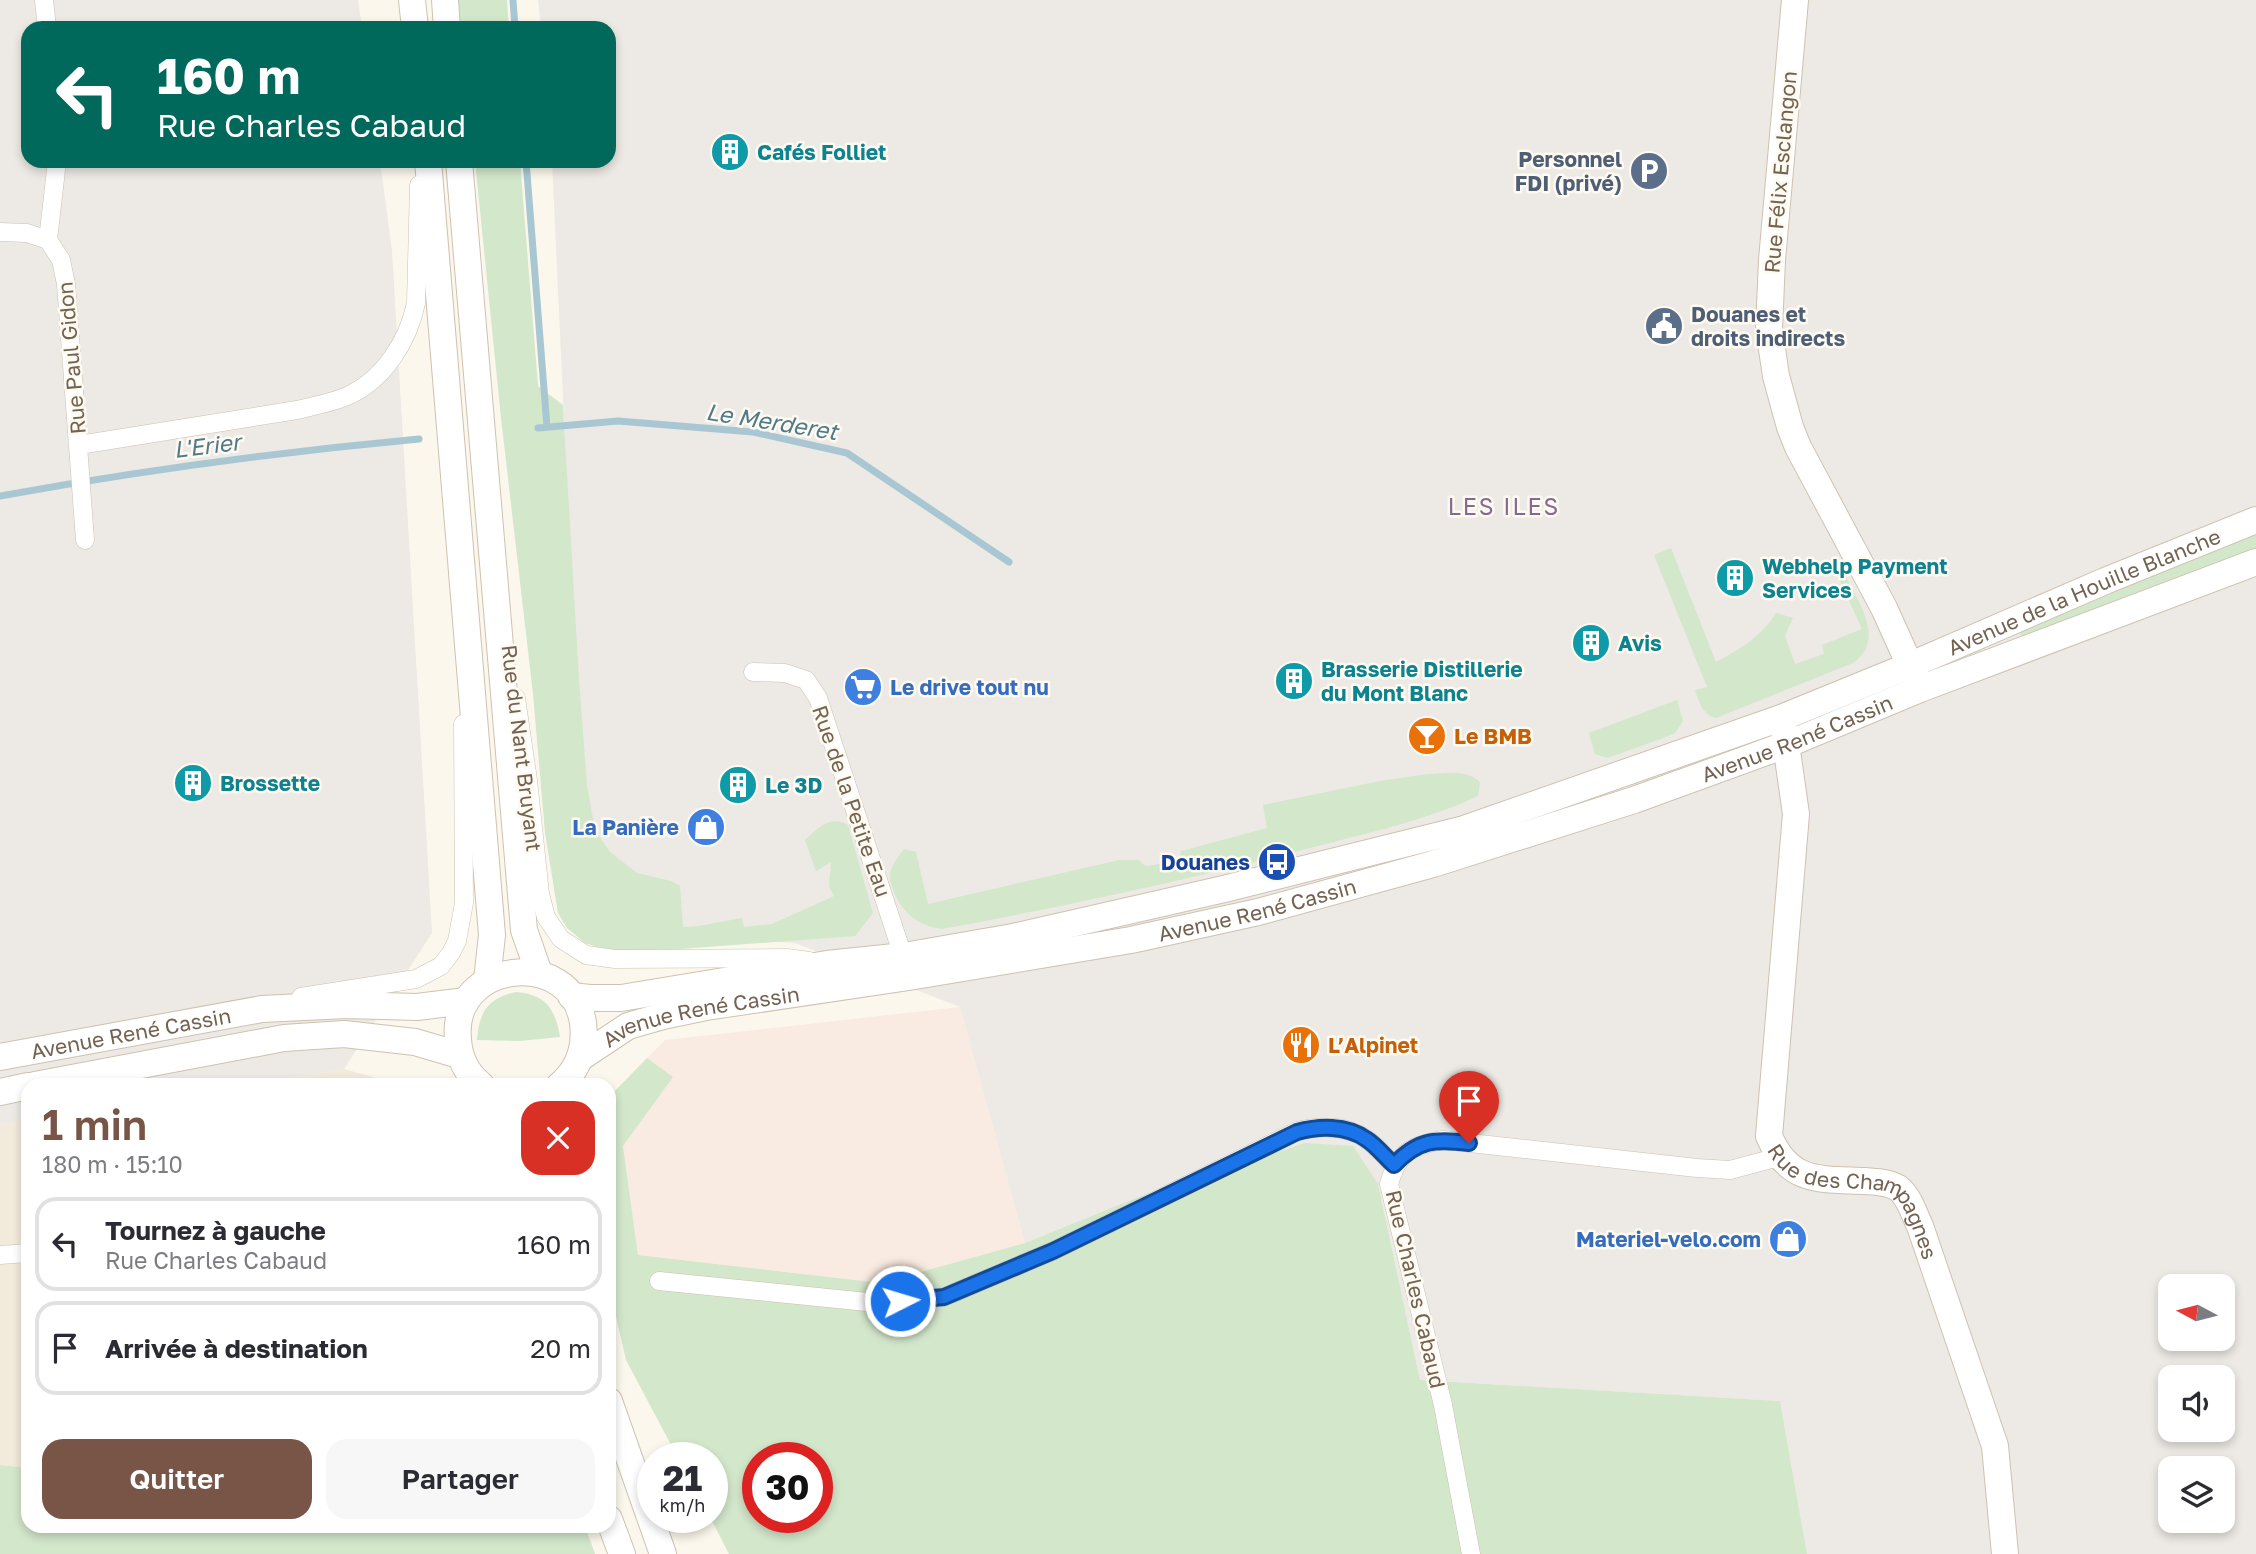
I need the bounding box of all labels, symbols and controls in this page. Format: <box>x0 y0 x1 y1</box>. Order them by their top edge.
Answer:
text: 160 m <box>157 46 300 105</box>
icon: left <box>42 49 133 140</box>
street label: Rue Félix Esclangon <box>1758 70 1802 274</box>
text: Rue Charles Cabaud <box>157 106 466 144</box>
building icon: Cafés Folliet <box>709 131 751 173</box>
place label: Cafés Folliet <box>757 139 886 165</box>
place label: Personnel FDI (privé) <box>1515 146 1622 196</box>
parking icon: Personnel FDI (privé) <box>1628 150 1670 192</box>
street label: Rue Paul Gidon <box>51 281 91 435</box>
place label: Douanes et droits indirects <box>1691 301 1845 351</box>
public building icon: Douanes et droits indirects <box>1643 305 1685 347</box>
water label: Le Merderet <box>704 397 841 445</box>
water label: L'Erier <box>172 427 245 463</box>
district label: LES ILES <box>1448 492 1560 520</box>
street label: Avenue de la Houille Blanche <box>1944 523 2224 661</box>
place label: Webhelp Payment Services <box>1762 553 1948 603</box>
building icon: Webhelp Payment Services <box>1714 557 1756 599</box>
building icon: Avis <box>1570 622 1612 664</box>
place label: Avis <box>1618 630 1662 656</box>
street label: Rue du Nant Bruyant <box>496 643 548 853</box>
place label: Brasserie Distillerie du Mont Blanc <box>1321 656 1523 706</box>
building icon: Brasserie Distillerie du Mont Blanc <box>1273 660 1315 702</box>
supermarket icon: Le drive tout nu <box>842 666 884 708</box>
place label: Le drive tout nu <box>890 674 1049 700</box>
street label: Avenue René Cassin <box>1698 689 1896 787</box>
street label: Rue de la Petite Eau <box>807 702 897 900</box>
bar icon: Le BMB <box>1406 715 1448 757</box>
place label: Le BMB <box>1454 723 1532 749</box>
building icon: Brossette <box>172 762 214 804</box>
building icon: Le 3D <box>717 764 759 806</box>
place label: Brossette <box>220 770 320 796</box>
place label: Le 3D <box>765 772 822 798</box>
shop icon: La Panière <box>685 806 727 848</box>
place label: La Panière <box>572 814 679 840</box>
bus stop icon: Douanes <box>1256 841 1298 883</box>
place label: Douanes <box>1161 849 1250 875</box>
street label: Avenue René Cassin <box>1156 873 1359 947</box>
street label: Avenue René Cassin <box>597 980 801 1052</box>
street label: Avenue René Cassin <box>29 1002 233 1064</box>
restaurant icon: L’Alpinet <box>1280 1024 1322 1066</box>
place label: L’Alpinet <box>1328 1032 1418 1058</box>
pin <box>1439 1071 1499 1143</box>
icon: arrive <box>1450 1082 1488 1120</box>
text: 1 min <box>42 1099 147 1149</box>
button: close <box>521 1101 595 1175</box>
street label: Rue des Champagnes <box>1762 1139 1943 1263</box>
text: 180 m · 15:10 <box>42 1150 183 1178</box>
street label: Rue Charles Cabaud <box>1381 1187 1451 1391</box>
text: Tournez à gauche <box>105 1215 326 1246</box>
shop icon: Materiel-velo.com <box>1767 1218 1809 1260</box>
icon: left <box>46 1225 84 1263</box>
place label: Materiel-velo.com <box>1576 1226 1761 1252</box>
text: 160 m <box>517 1229 591 1260</box>
text: Rue Charles Cabaud <box>105 1246 327 1274</box>
position arrow <box>863 1264 937 1338</box>
north arrow <box>2158 1274 2235 1351</box>
map controls <box>2158 1274 2235 1533</box>
icon: arrive <box>46 1329 84 1367</box>
text: Arrivée à destination <box>105 1333 368 1364</box>
text: 20 m <box>530 1333 591 1364</box>
button: sound <box>2158 1365 2235 1442</box>
button: Quitter <box>42 1439 312 1519</box>
button: Partager <box>326 1439 595 1519</box>
speed limit sign: 30 <box>742 1442 833 1533</box>
button: layers <box>2158 1456 2235 1533</box>
text: 21 <box>663 1457 702 1499</box>
text: km/h <box>660 1494 705 1516</box>

